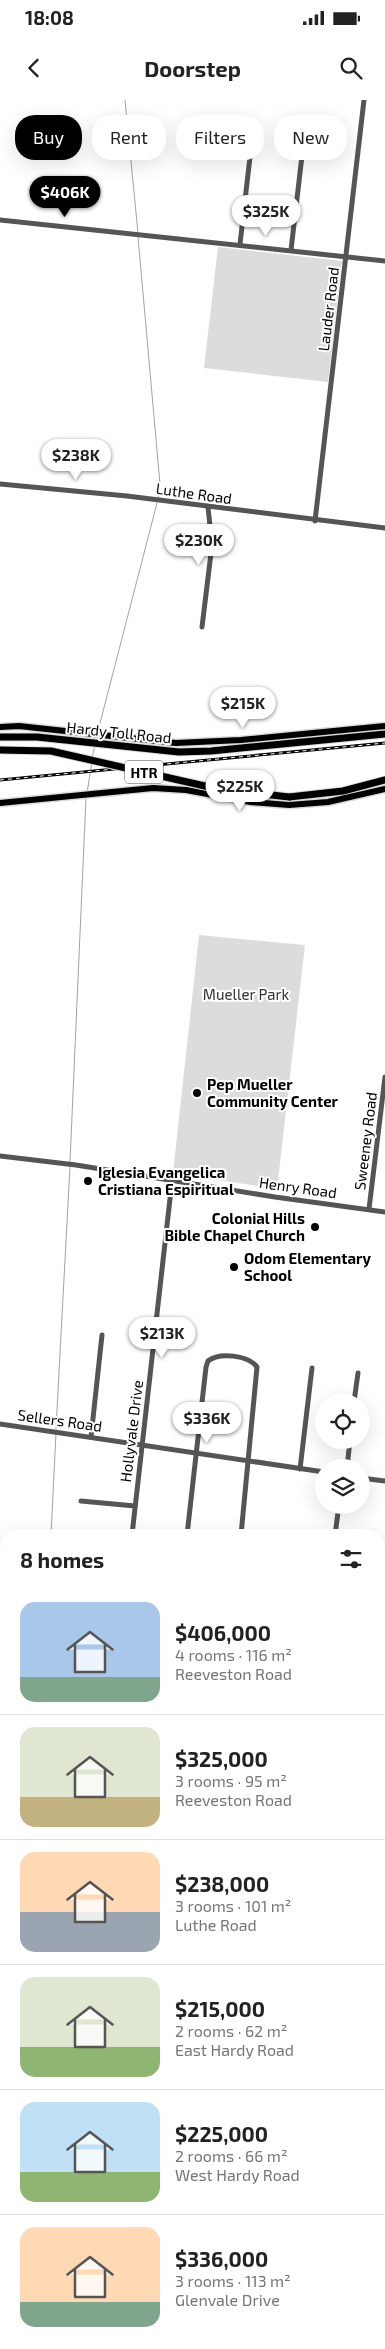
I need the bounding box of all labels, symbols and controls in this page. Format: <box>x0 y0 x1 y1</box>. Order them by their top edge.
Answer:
text: 18:08 <box>25 6 74 29</box>
icon: back <box>20 54 48 82</box>
icon: search <box>337 54 365 82</box>
text: Doorstep <box>144 55 241 81</box>
chip: Buy <box>15 115 82 160</box>
chip: Rent <box>92 115 166 160</box>
chip: Filters <box>176 115 264 160</box>
chip: New <box>274 115 347 160</box>
pin: $406K <box>30 176 100 218</box>
text: $406K <box>40 182 90 201</box>
pin: $325K <box>231 194 301 237</box>
text: $325K <box>243 201 289 220</box>
street label: Lauder Road <box>314 266 342 352</box>
pin: $238K <box>41 438 111 481</box>
text: $238K <box>52 445 100 464</box>
street label: Luthe Road <box>155 479 233 507</box>
pin: $230K <box>164 524 234 566</box>
text: $230K <box>175 530 223 549</box>
pin: $215K <box>208 686 278 729</box>
text: $215K <box>221 693 265 712</box>
street label: Hardy Toll Road <box>66 718 172 746</box>
road number: HTR <box>125 760 163 784</box>
pin: $225K <box>205 770 275 812</box>
text: $225K <box>217 776 263 795</box>
park label: Mueller Park <box>203 985 290 1003</box>
place label: Pep Mueller Community Center <box>207 1075 339 1111</box>
marker: Pep Mueller Community Center <box>191 1087 203 1099</box>
street label: Sweeney Road <box>350 1091 380 1191</box>
place label: Iglesia Evangelica Cristiana Espiritual <box>98 1163 234 1198</box>
street label: Henry Road <box>258 1173 338 1201</box>
marker: Iglesia Evangelica Cristiana Espiritual <box>82 1175 94 1187</box>
place label: Colonial Hills Bible Chapel Church <box>164 1209 305 1244</box>
marker: Colonial Hills Bible Chapel Church <box>309 1221 321 1233</box>
place label: Odom Elementary School <box>244 1249 371 1284</box>
marker: Odom Elementary School <box>228 1261 240 1273</box>
pin: $213K <box>127 1316 197 1359</box>
text: $213K <box>140 1323 184 1342</box>
street label: Hollyvale Drive <box>116 1379 146 1483</box>
map controls <box>315 1394 370 1514</box>
button: locate <box>315 1394 370 1449</box>
pin: $336K <box>172 1402 242 1444</box>
street label: Sellers Road <box>17 1405 103 1435</box>
text: $336K <box>183 1408 231 1427</box>
button: layers <box>315 1459 370 1514</box>
icon: filters <box>337 1545 365 1573</box>
text: 8 homes <box>20 1547 104 1572</box>
text: $406,000 <box>175 1620 271 1645</box>
icon: home <box>60 1622 120 1682</box>
text: 4 rooms · 116 m² <box>175 1645 292 1664</box>
text: Reeveston Road <box>175 1664 292 1683</box>
text: $325,000 <box>175 1746 268 1771</box>
icon: home <box>60 1747 120 1807</box>
text: 3 rooms · 95 m² <box>175 1771 287 1790</box>
text: Reeveston Road <box>175 1790 292 1809</box>
text: $238,000 <box>175 1871 269 1896</box>
icon: home <box>60 1872 120 1932</box>
text: 3 rooms · 101 m² <box>175 1896 292 1915</box>
text: Luthe Road <box>175 1915 257 1934</box>
text: $215,000 <box>175 1996 265 2021</box>
icon: home <box>60 1997 120 2057</box>
text: 2 rooms · 62 m² <box>175 2021 287 2040</box>
text: East Hardy Road <box>175 2040 294 2059</box>
text: $225,000 <box>175 2121 268 2146</box>
icon: home <box>60 2122 120 2182</box>
text: 2 rooms · 66 m² <box>175 2146 288 2165</box>
text: West Hardy Road <box>175 2165 300 2184</box>
text: $336,000 <box>175 2246 268 2271</box>
icon: home <box>60 2247 120 2307</box>
text: 3 rooms · 113 m² <box>175 2271 291 2290</box>
text: Glenvale Drive <box>175 2290 280 2309</box>

